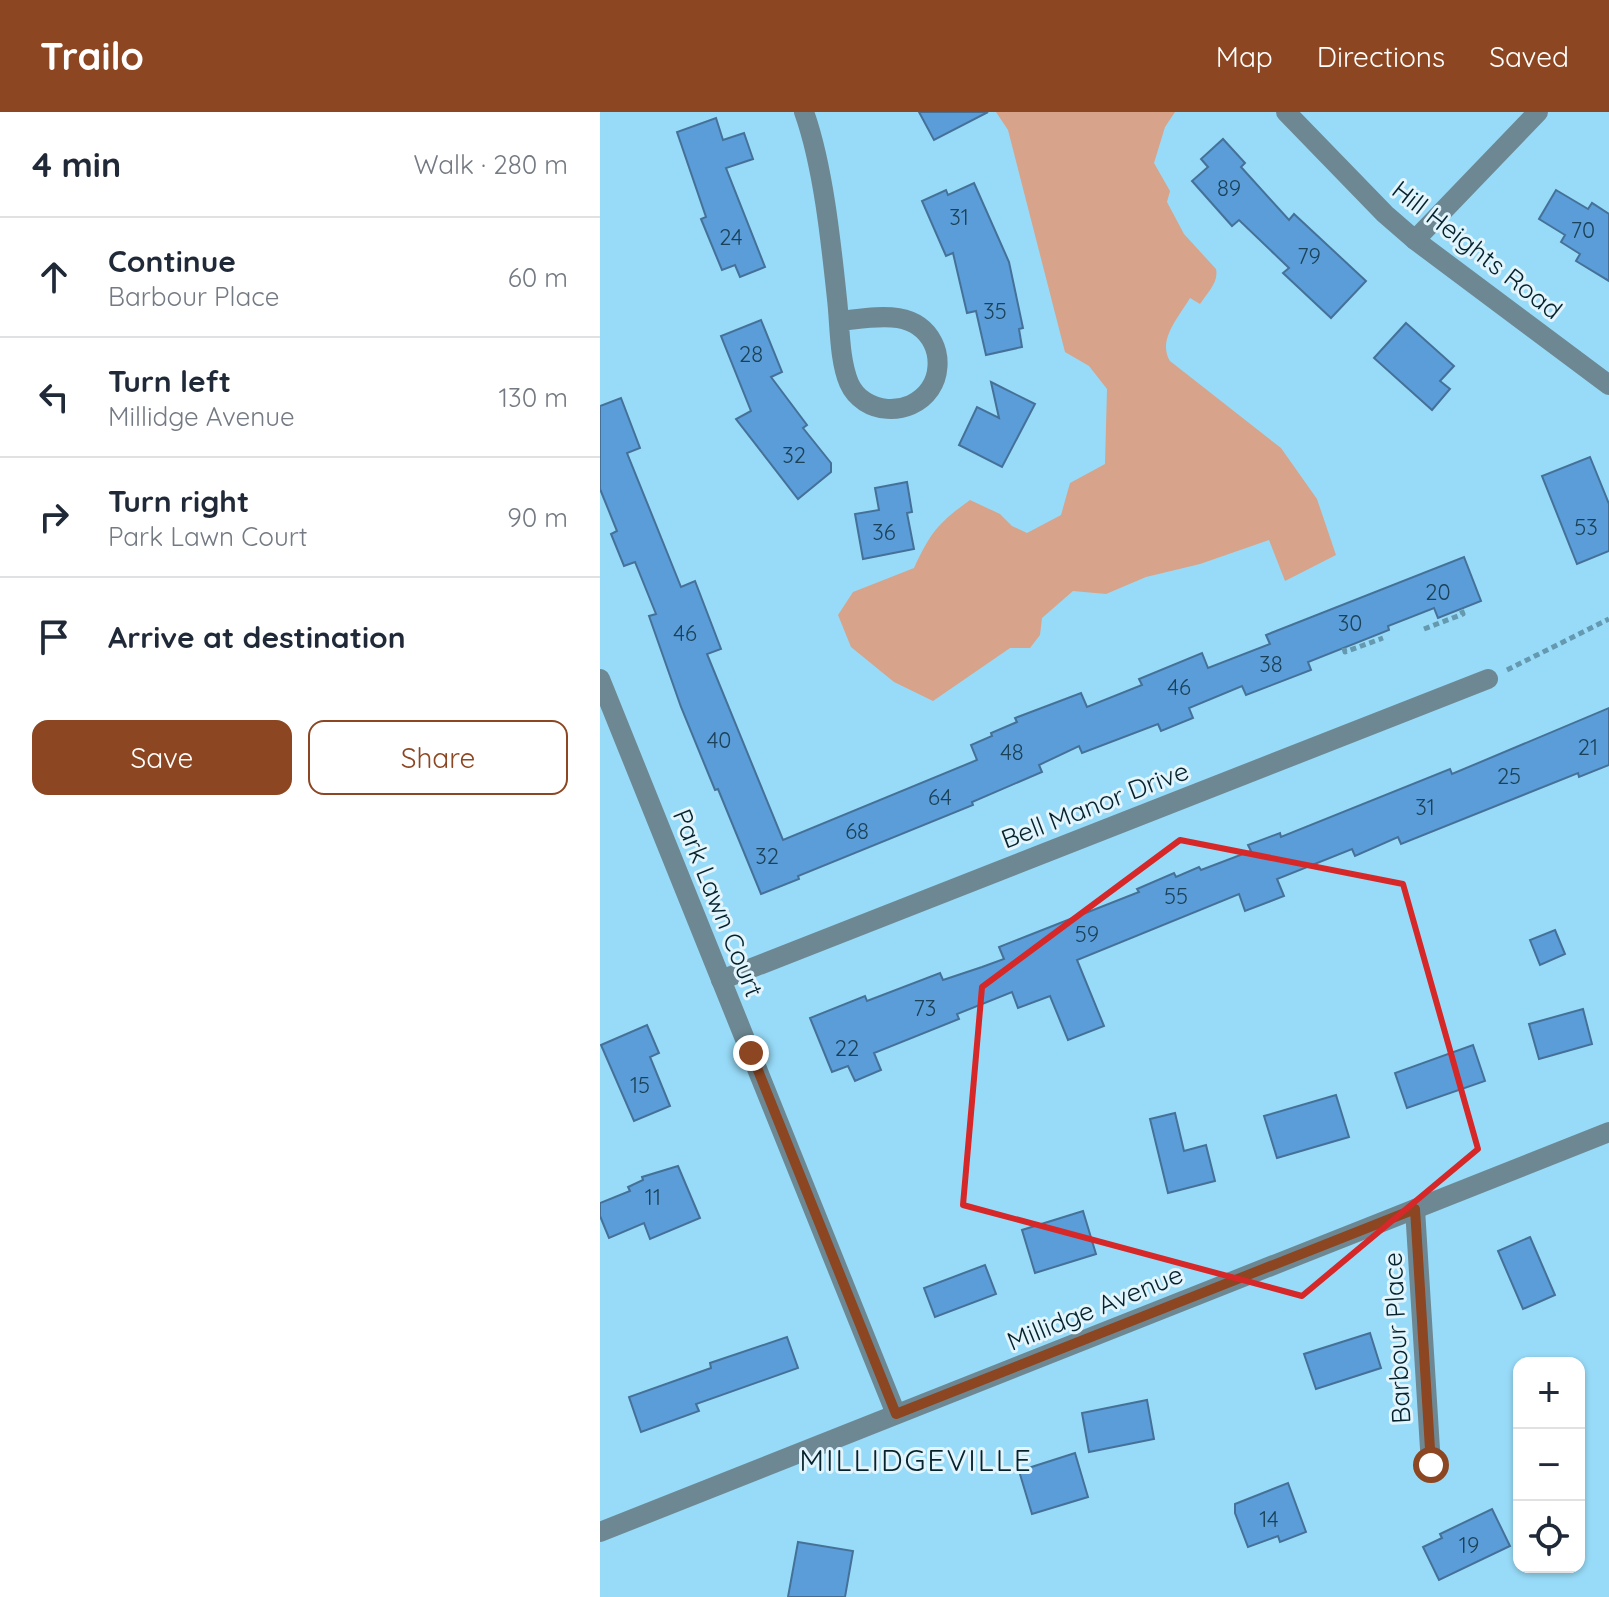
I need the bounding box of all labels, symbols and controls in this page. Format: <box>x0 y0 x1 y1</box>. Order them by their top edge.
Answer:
text: Trailo <box>40 32 144 80</box>
text: Map <box>1216 39 1273 74</box>
text: Directions <box>1317 39 1445 74</box>
text: Saved <box>1489 39 1569 74</box>
text: 4 min <box>32 143 121 186</box>
text: Walk · 280 m <box>413 148 568 181</box>
street label: Hill Heights Road <box>1386 173 1569 326</box>
house number: 89 <box>1217 174 1241 202</box>
house number: 31 <box>949 203 969 231</box>
house number: 70 <box>1571 216 1595 244</box>
house number: 24 <box>719 223 743 251</box>
text: Continue <box>108 242 236 280</box>
house number: 79 <box>1297 242 1321 270</box>
icon: ahead <box>32 255 76 299</box>
text: 60 m <box>508 261 568 294</box>
text: Barbour Place <box>108 280 279 313</box>
house number: 35 <box>983 297 1007 325</box>
house number: 28 <box>739 340 763 368</box>
text: Turn left <box>108 362 231 400</box>
icon: left <box>32 375 76 419</box>
text: 130 m <box>498 381 568 414</box>
text: Millidge Avenue <box>108 400 295 433</box>
house number: 32 <box>782 441 806 469</box>
text: Turn right <box>108 482 249 520</box>
icon: right <box>32 495 76 539</box>
text: 90 m <box>507 501 568 534</box>
house number: 53 <box>1574 513 1598 541</box>
house number: 36 <box>872 518 896 546</box>
text: Park Lawn Court <box>108 520 308 553</box>
house number: 20 <box>1425 578 1451 606</box>
house number: 30 <box>1338 609 1362 637</box>
icon: arrive <box>32 615 76 659</box>
text: Arrive at destination <box>108 618 406 656</box>
house number: 46 <box>673 619 697 647</box>
house number: 38 <box>1259 650 1283 678</box>
house number: 46 <box>1167 673 1191 701</box>
button: Save <box>32 720 292 795</box>
button: Share <box>308 720 568 795</box>
house number: 40 <box>707 726 731 754</box>
house number: 21 <box>1578 733 1598 761</box>
house number: 48 <box>1000 738 1024 766</box>
street label: Bell Manor Drive <box>996 754 1193 855</box>
house number: 25 <box>1497 762 1521 790</box>
house number: 64 <box>928 783 952 811</box>
house number: 31 <box>1415 793 1435 821</box>
street label: Park Lawn Court <box>666 804 771 1002</box>
house number: 68 <box>845 817 869 845</box>
house number: 32 <box>755 842 779 870</box>
house number: 55 <box>1164 882 1188 910</box>
house number: 59 <box>1075 920 1099 948</box>
house number: 73 <box>914 994 936 1022</box>
house number: 22 <box>835 1034 859 1062</box>
route end <box>733 1035 769 1071</box>
house number: 15 <box>630 1071 650 1099</box>
house number: 11 <box>645 1183 661 1211</box>
street label: Barbour Place <box>1376 1252 1417 1424</box>
street label: Millidge Avenue <box>1002 1257 1188 1358</box>
map controls <box>1513 1357 1585 1573</box>
button: + <box>1513 1357 1585 1429</box>
button: − <box>1513 1429 1585 1501</box>
district label: MILLIDGEVILLE <box>799 1441 1033 1479</box>
route start <box>1413 1447 1449 1483</box>
button: locate <box>1513 1501 1585 1573</box>
house number: 14 <box>1259 1505 1279 1533</box>
house number: 19 <box>1459 1531 1479 1559</box>

